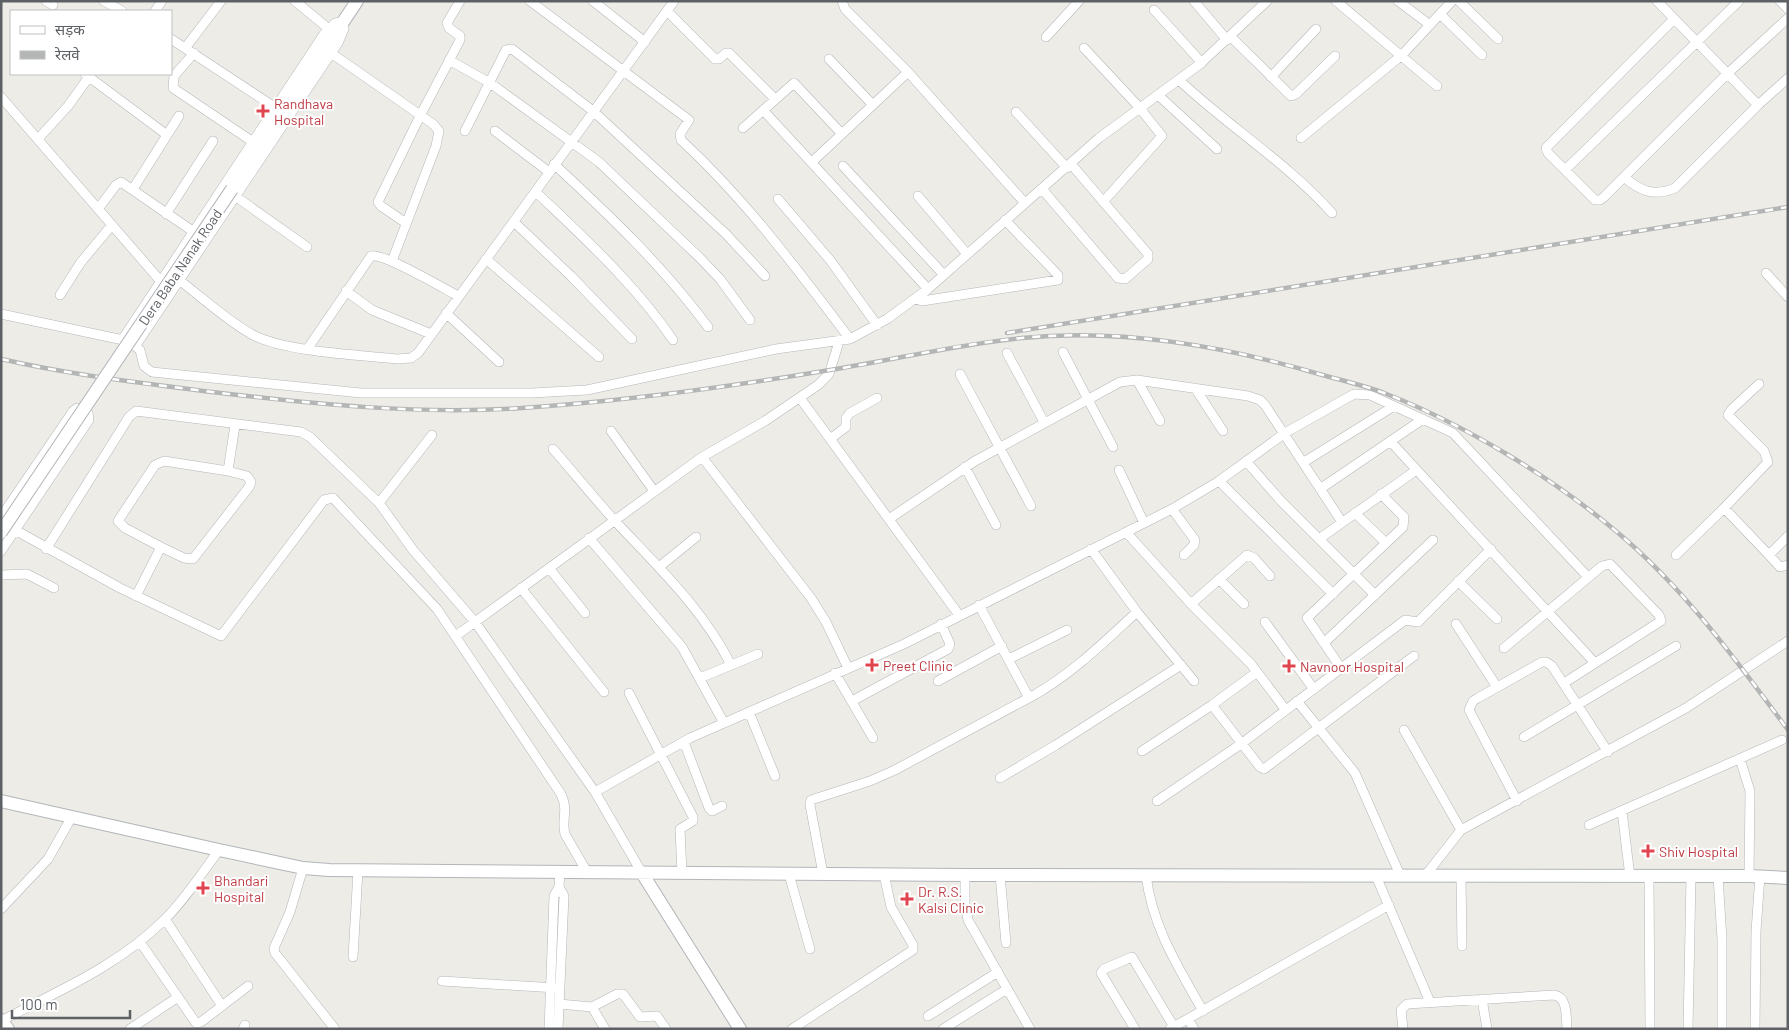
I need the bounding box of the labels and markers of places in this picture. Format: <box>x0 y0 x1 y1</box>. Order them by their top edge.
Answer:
place label: Randhava Hospital <box>274 95 333 128</box>
marker: Randhava Hospital <box>256 104 270 118</box>
place label: Preet Clinic <box>883 657 953 674</box>
marker: Preet Clinic <box>865 658 879 672</box>
place label: Navnoor Hospital <box>1300 658 1404 675</box>
marker: Navnoor Hospital <box>1282 659 1296 673</box>
place label: Shiv Hospital <box>1659 843 1738 860</box>
marker: Shiv Hospital <box>1641 844 1655 858</box>
place label: Bhandari Hospital <box>214 872 268 905</box>
marker: Bhandari Hospital <box>196 881 210 895</box>
place label: Dr. R.S. Kalsi Clinic <box>918 883 984 916</box>
marker: Dr. R.S. Kalsi Clinic <box>900 892 914 906</box>

